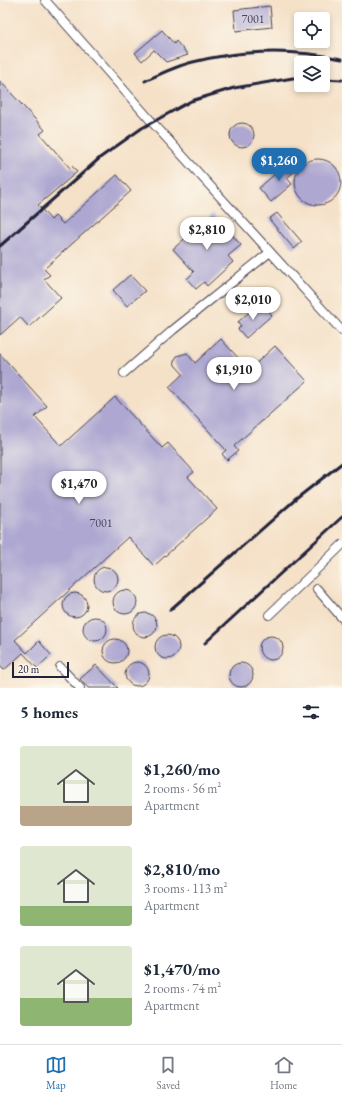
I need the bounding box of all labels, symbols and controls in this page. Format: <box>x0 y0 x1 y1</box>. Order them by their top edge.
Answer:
house number: 7001 <box>241 11 265 27</box>
map controls <box>294 12 330 92</box>
button: locate <box>294 12 330 48</box>
button: layers <box>294 56 330 92</box>
pin: $1,260 <box>246 148 312 182</box>
text: $1,260 <box>261 152 297 169</box>
pin: $2,810 <box>174 217 240 251</box>
text: $2,810 <box>189 221 225 238</box>
pin: $2,010 <box>220 287 286 321</box>
text: $2,010 <box>235 291 271 308</box>
pin: $1,910 <box>201 357 267 391</box>
text: $1,910 <box>216 361 252 378</box>
pin: $1,470 <box>46 471 112 505</box>
text: $1,470 <box>61 475 97 492</box>
house number: 7001 <box>89 515 113 531</box>
scale bar <box>12 660 69 679</box>
text: 20 m <box>18 662 39 676</box>
text: 5 homes <box>20 701 78 723</box>
icon: filters <box>300 701 322 723</box>
text: $1,260/mo <box>144 758 220 780</box>
icon: home <box>52 762 100 810</box>
text: 2 rooms · 56 m² <box>144 780 221 797</box>
text: Apartment <box>144 797 199 814</box>
text: $2,810/mo <box>144 858 220 880</box>
icon: home <box>52 862 100 910</box>
text: 3 rooms · 113 m² <box>144 880 228 897</box>
text: Apartment <box>144 897 199 914</box>
text: $1,470/mo <box>144 958 220 980</box>
icon: home <box>52 962 100 1010</box>
text: 2 rooms · 74 m² <box>144 980 221 997</box>
text: Apartment <box>144 997 199 1014</box>
tab: Map <box>45 1054 67 1092</box>
tab: Saved <box>157 1054 180 1092</box>
tab: Home <box>270 1054 297 1092</box>

